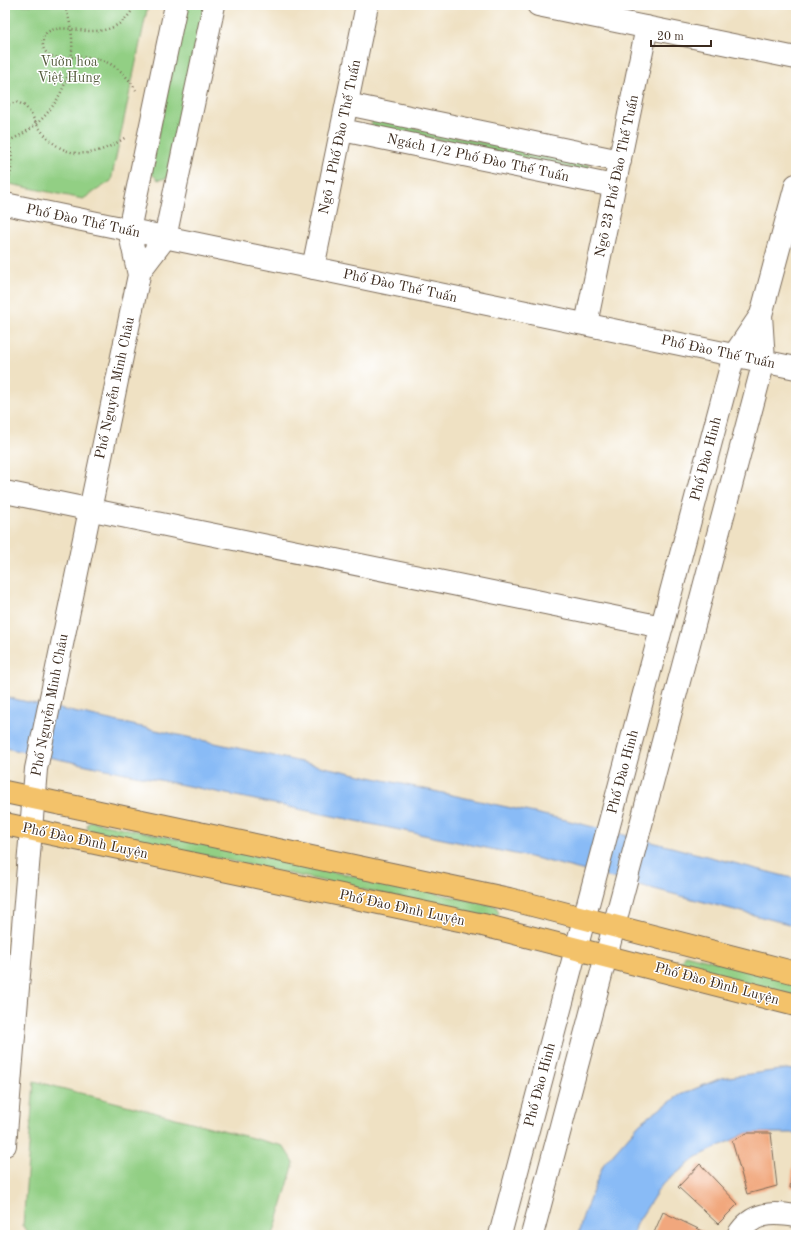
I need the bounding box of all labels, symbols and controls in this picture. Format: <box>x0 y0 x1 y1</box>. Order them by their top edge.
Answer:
scale bar <box>651 22 711 48</box>
text: 20 m <box>657 31 684 43</box>
park label: Vườn hoa Việt Hưng <box>38 55 101 85</box>
street label: Ngõ 1 Phố Đào Thế Tuấn <box>316 58 363 216</box>
street label: Ngõ 23 Phố Đào Thế Tuấn <box>592 93 641 259</box>
street label: Ngách 1/2 Phố Đào Thế Tuấn <box>386 131 571 184</box>
street label: Phố Đào Thế Tuấn <box>25 201 142 240</box>
street label: Phố Đào Thế Tuấn <box>342 266 459 305</box>
street label: Phố Nguyễn Minh Châu <box>92 315 137 460</box>
street label: Phố Đào Thế Tuấn <box>660 332 777 371</box>
street label: Phố Đào Hinh <box>687 415 724 503</box>
street label: Phố Nguyễn Minh Châu <box>28 632 71 777</box>
street label: Phố Đào Hinh <box>604 728 641 816</box>
street label: Phố Đào Đình Luyện <box>21 820 150 861</box>
street label: Phố Đào Đình Luyện <box>338 887 467 928</box>
street label: Phố Đào Đình Luyện <box>653 960 781 1007</box>
street label: Phố Đào Hinh <box>521 1041 558 1129</box>

